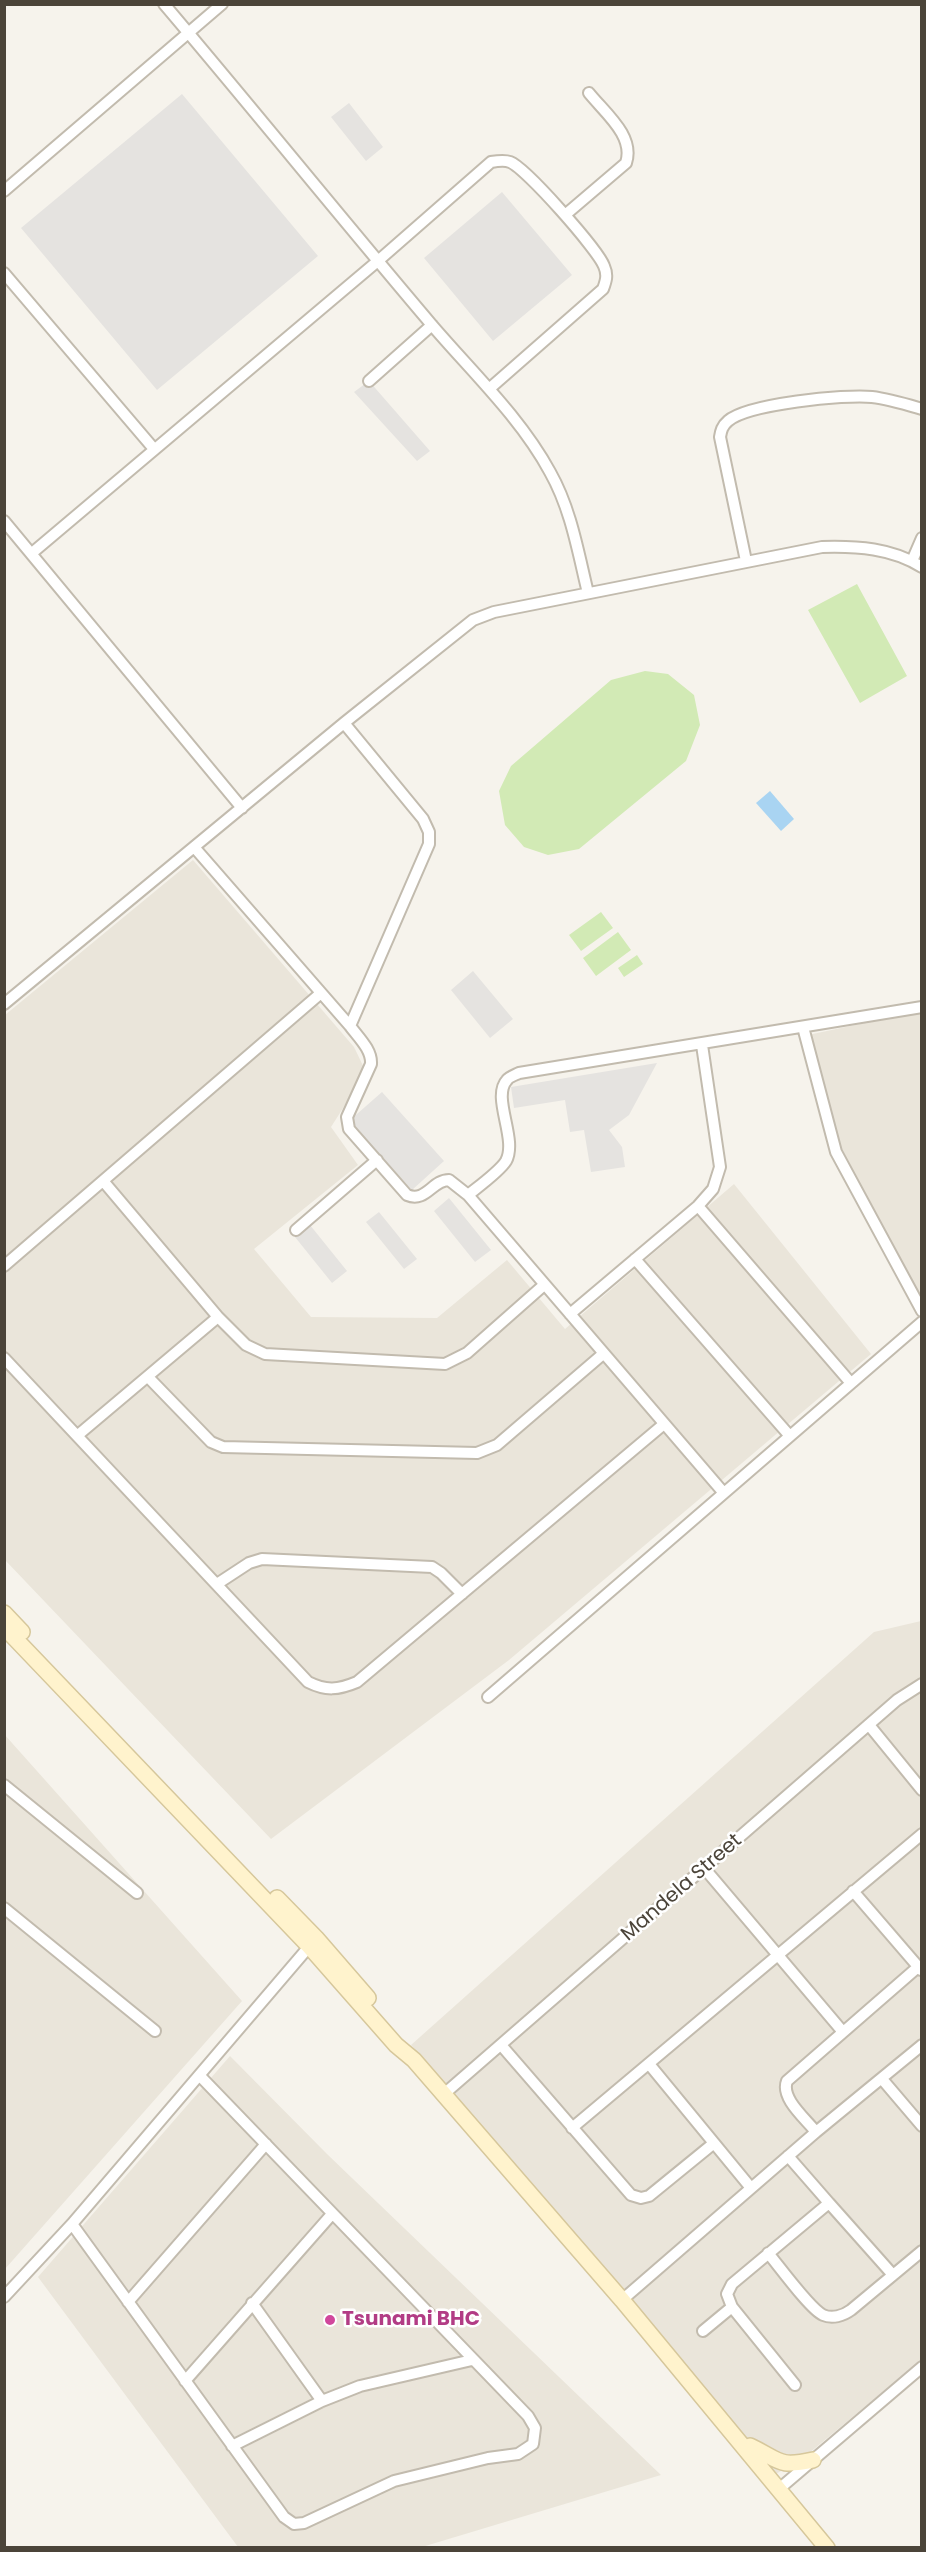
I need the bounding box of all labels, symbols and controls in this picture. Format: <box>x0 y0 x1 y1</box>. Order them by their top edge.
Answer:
street label: Mandela Street <box>617 1829 747 1947</box>
place label: Tsunami BHC <box>342 2308 480 2332</box>
marker: Tsunami BHC <box>323 2313 337 2327</box>

